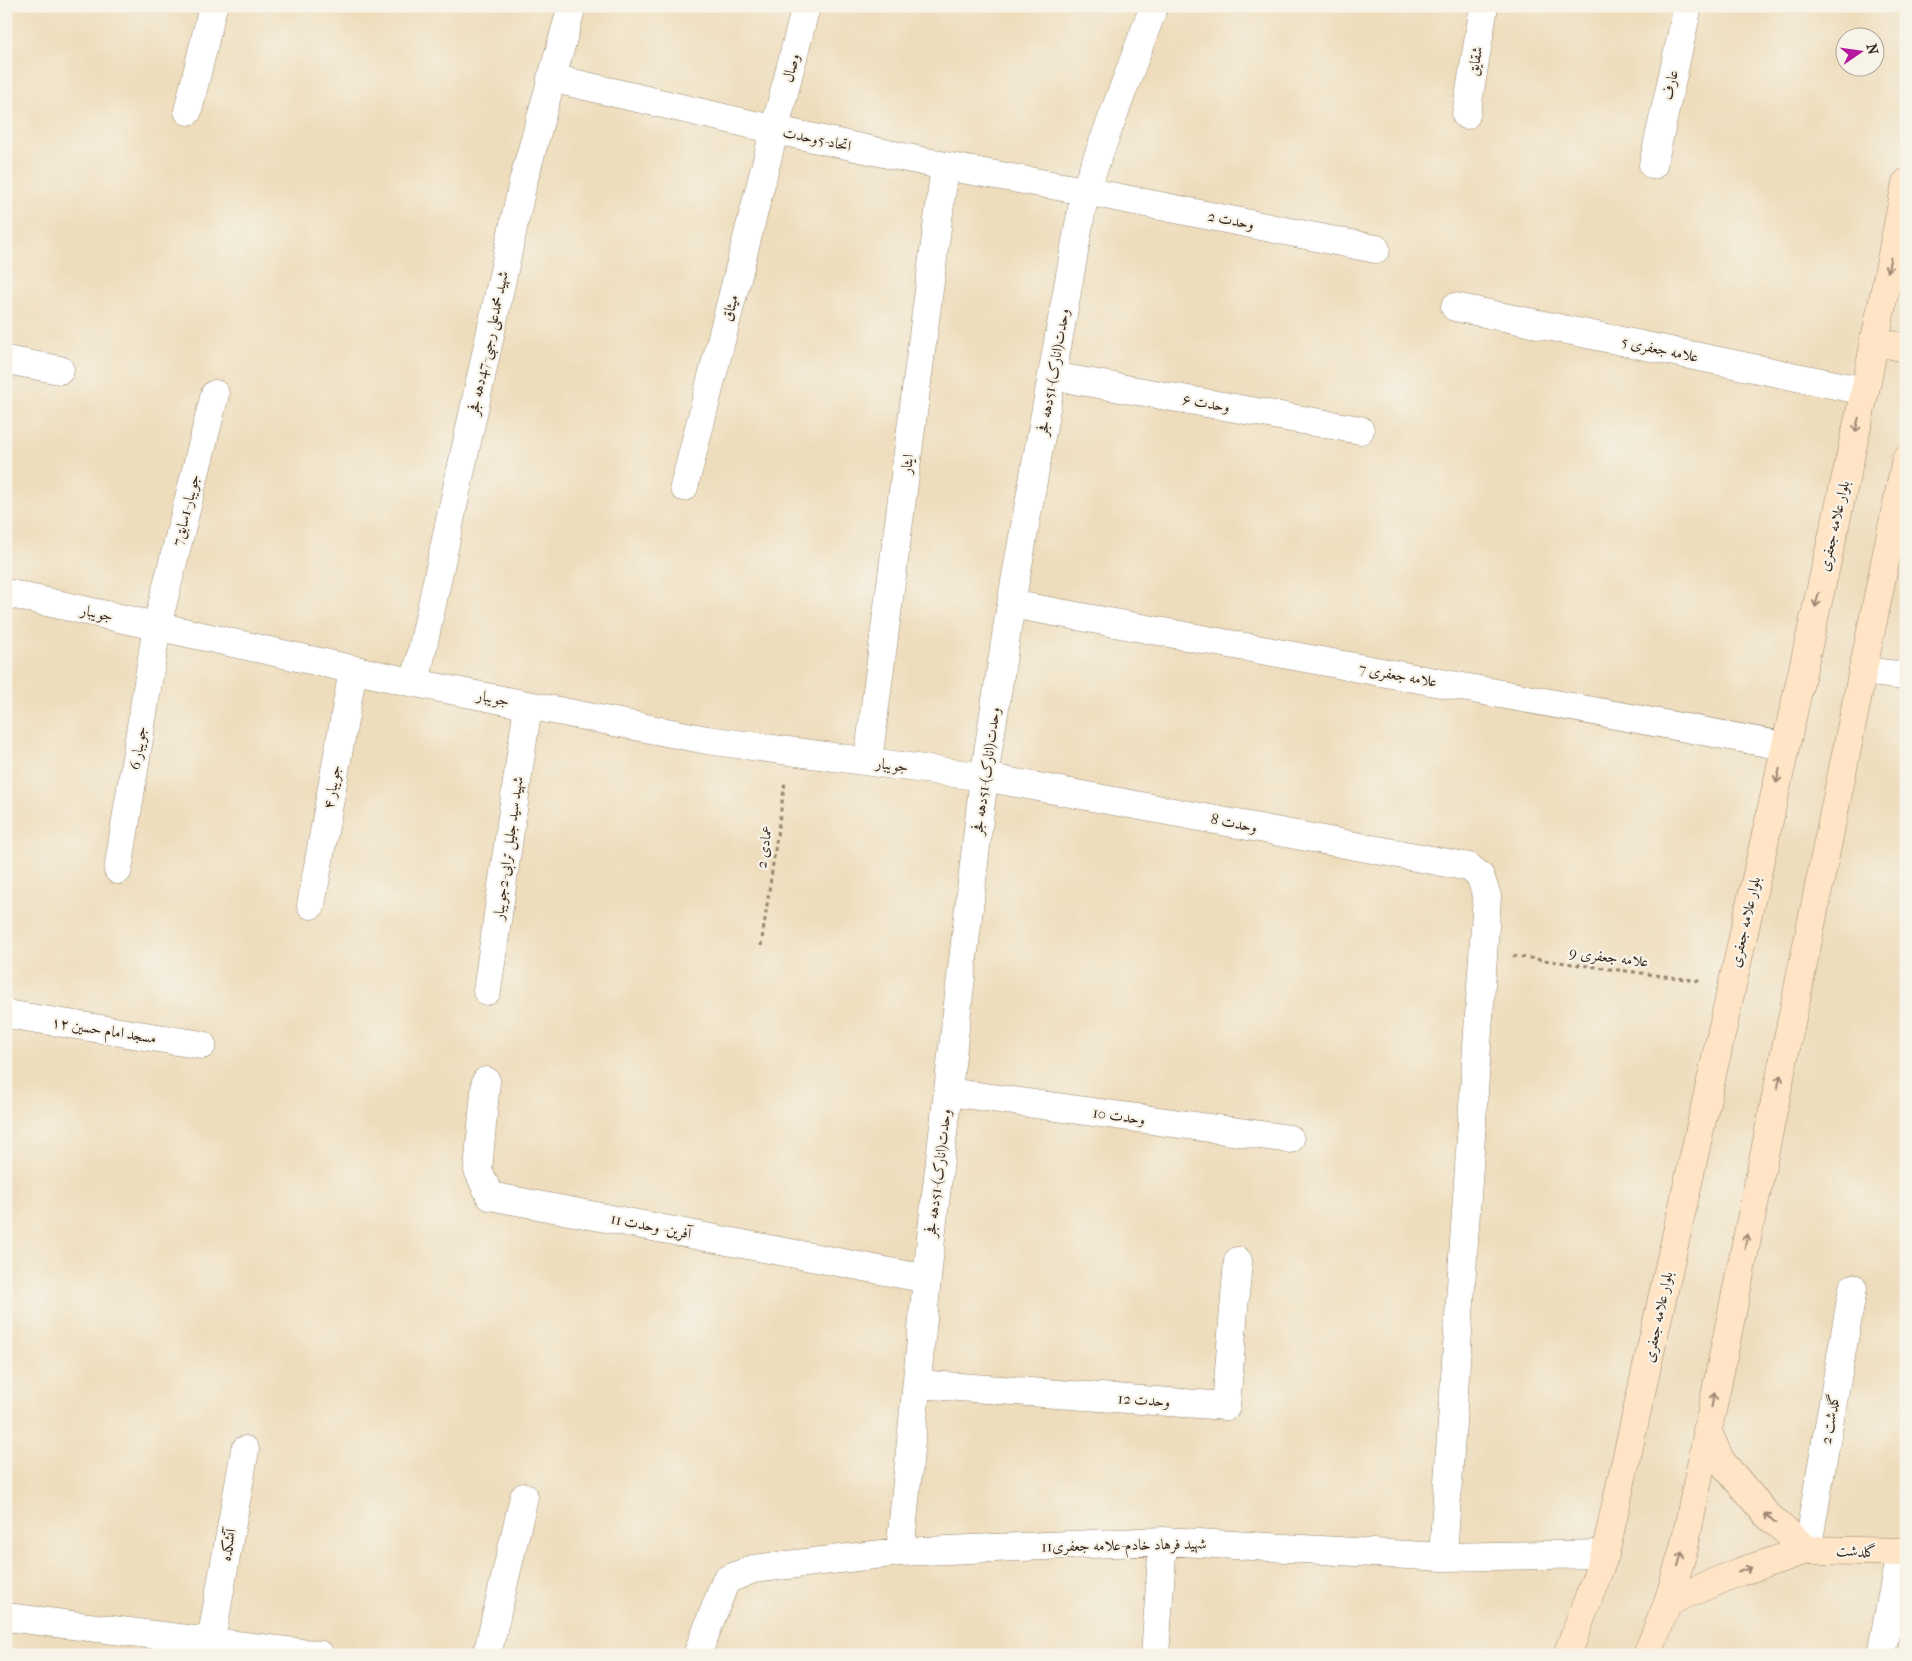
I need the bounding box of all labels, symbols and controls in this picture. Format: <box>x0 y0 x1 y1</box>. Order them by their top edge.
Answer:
north arrow <box>1834 28 1884 78</box>
text: N <box>1863 42 1882 57</box>
street label: شقایق <box>1464 45 1486 77</box>
street label: وصال <box>779 52 803 84</box>
street label: عارف <box>1658 68 1682 102</box>
street label: اتحاد-5وحدت <box>781 123 853 155</box>
street label: وحدت 2 <box>1206 207 1256 233</box>
one-way arrow <box>1884 257 1893 273</box>
street label: شهید محمدعلی رجبی-47دهه فجر <box>464 269 515 419</box>
street label: میثاق <box>718 293 742 323</box>
street label: وحدت(انارک)-51دهه فجر <box>1033 307 1074 439</box>
street label: علامه جعفری 5 <box>1620 332 1700 367</box>
street label: وحدت ۶ <box>1181 390 1231 416</box>
one-way arrow <box>1852 416 1861 432</box>
street label: ایثار <box>897 453 918 477</box>
street label: 7جویبار-1سابق <box>168 472 205 548</box>
street label: بلوار علامه جعفری <box>1815 479 1854 573</box>
one-way arrow <box>1812 592 1821 608</box>
street label: جویبار <box>77 600 115 626</box>
street label: علامه جعفری 7 <box>1357 659 1439 692</box>
street label: جویبار <box>473 686 511 711</box>
street label: وحدت(انارک)-51دهه فجر <box>968 706 1005 838</box>
street label: جویبار 6 <box>126 725 151 771</box>
street label: جویبار <box>872 754 909 777</box>
street label: جویبار ۴ <box>319 763 346 811</box>
one-way arrow <box>1773 768 1782 784</box>
street label: شهید سید جلیل ترابی-2جویبار <box>489 775 529 923</box>
street label: وحدت 8 <box>1209 810 1259 836</box>
street label: عمادی 2 <box>752 824 776 870</box>
street label: بلوار علامه جعفری <box>1726 875 1765 969</box>
street label: علامه جعفری 9 <box>1568 943 1650 972</box>
street label: مسجد امام حسین ۱۲ <box>50 1013 158 1051</box>
one-way arrow <box>1775 1074 1784 1090</box>
street label: وحدت 10 <box>1092 1103 1146 1129</box>
street label: وحدت(انارک)-51دهه فجر <box>921 1108 956 1240</box>
street label: آفرین- وحدت 11 <box>609 1209 695 1244</box>
one-way arrow <box>1742 1234 1751 1250</box>
street label: بلوار علامه جعفری <box>1640 1270 1677 1364</box>
street label: وحدت 12 <box>1117 1389 1171 1411</box>
street label: گلدشت 2 <box>1817 1392 1843 1446</box>
one-way arrow <box>1709 1393 1719 1409</box>
one-way arrow <box>1764 1512 1777 1523</box>
street label: آتشکده <box>216 1526 240 1563</box>
street label: شهید فرهاد خادم-علامه جعفری11 <box>1041 1535 1207 1559</box>
street label: گلدشت <box>1836 1541 1876 1561</box>
one-way arrow <box>1676 1552 1686 1568</box>
one-way arrow <box>1737 1565 1752 1574</box>

